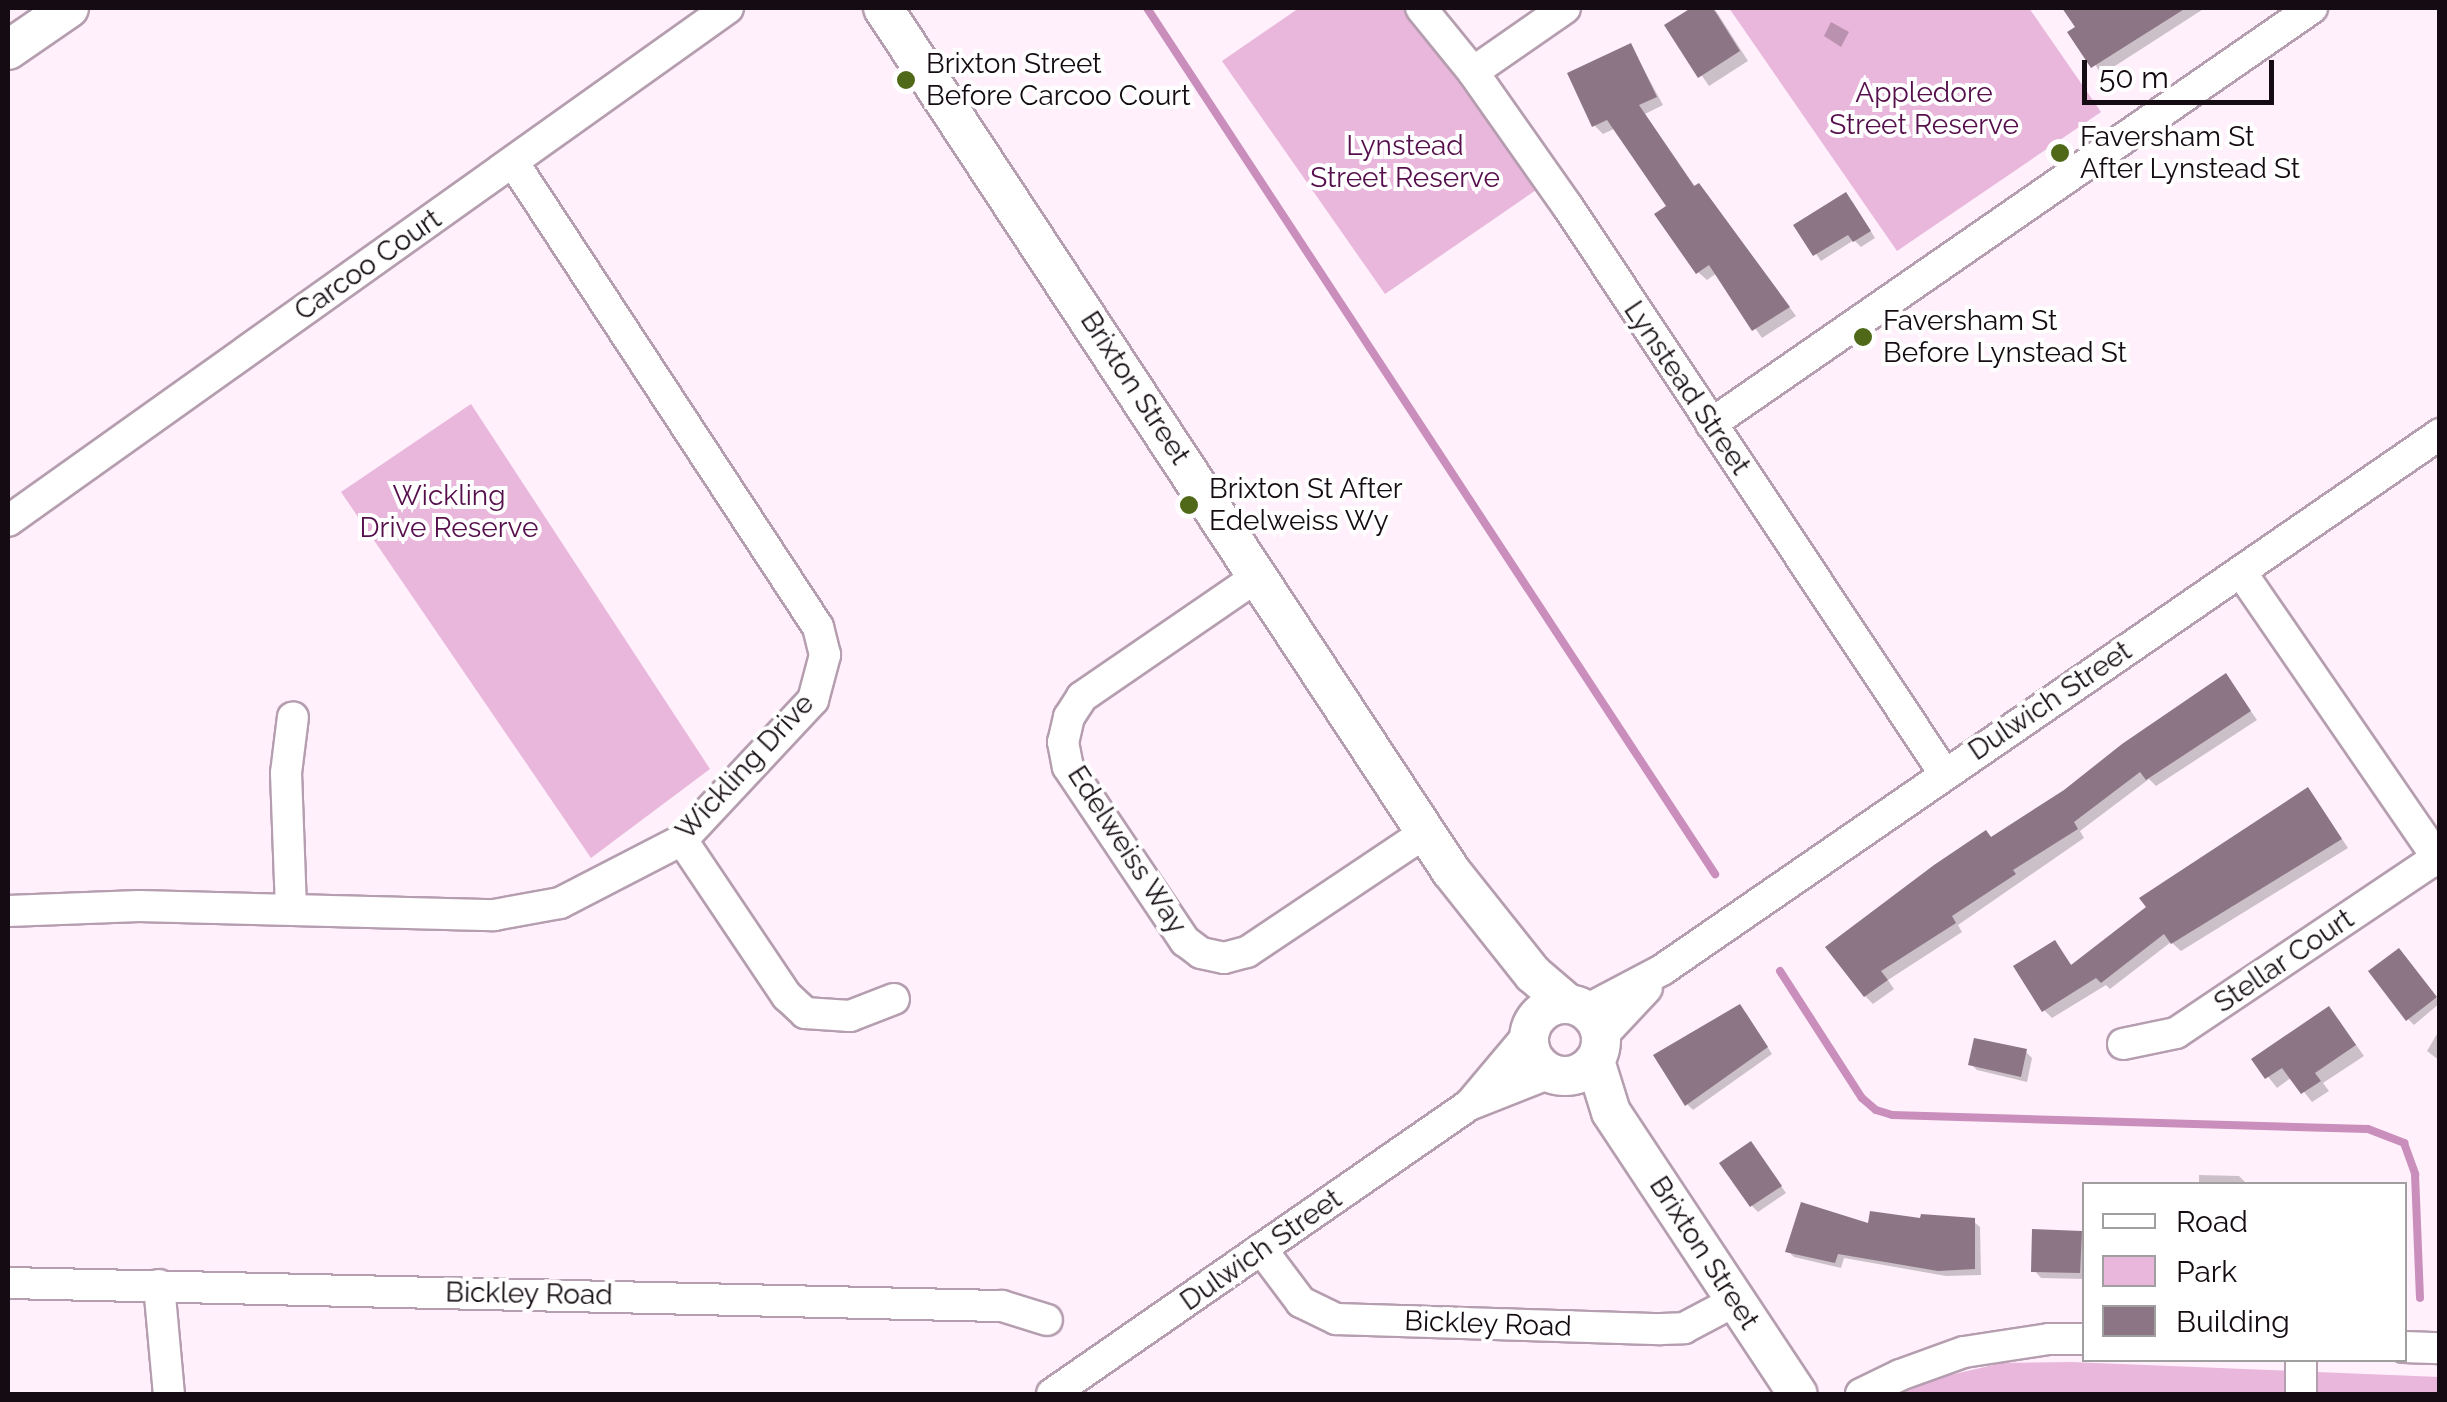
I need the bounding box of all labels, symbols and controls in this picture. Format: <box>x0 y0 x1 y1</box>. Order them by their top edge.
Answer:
scale bar <box>2087 40 2280 102</box>
place label: Brixton Street Before Carcoo Court <box>926 47 1191 113</box>
text: 50 m <box>2099 60 2169 95</box>
marker: Brixton Street Before Carcoo Court <box>895 69 917 91</box>
park label: Appledore Street Reserve <box>1829 76 2019 142</box>
place label: Faversham St After Lynstead St <box>2080 120 2301 186</box>
park label: Lynstead Street Reserve <box>1310 129 1500 195</box>
marker: Faversham St After Lynstead St <box>2049 142 2071 164</box>
street label: Carcoo Court <box>288 202 448 328</box>
street label: Lynstead Street <box>1617 295 1757 481</box>
place label: Faversham St Before Lynstead St <box>1883 304 2127 370</box>
street label: Brixton Street <box>1073 305 1197 471</box>
marker: Faversham St Before Lynstead St <box>1852 326 1874 348</box>
place label: Brixton St After Edelweiss Wy <box>1209 472 1403 538</box>
park label: Wickling Drive Reserve <box>360 479 538 545</box>
marker: Brixton St After Edelweiss Wy <box>1178 494 1200 516</box>
street label: Dulwich Street <box>1962 634 2138 768</box>
street label: Wickling Drive <box>669 687 821 847</box>
street label: Edelweiss Way <box>1060 759 1194 941</box>
street label: Stellar Court <box>2208 902 2360 1020</box>
street label: Brixton Street <box>1642 1170 1766 1336</box>
street label: Dulwich Street <box>1174 1182 1348 1318</box>
legend <box>2082 1182 2407 1362</box>
text: Road <box>2176 1204 2248 1239</box>
text: Park <box>2176 1254 2237 1289</box>
street label: Bickley Road <box>445 1276 613 1312</box>
street label: Bickley Road <box>1403 1304 1573 1344</box>
text: Building <box>2176 1304 2290 1339</box>

